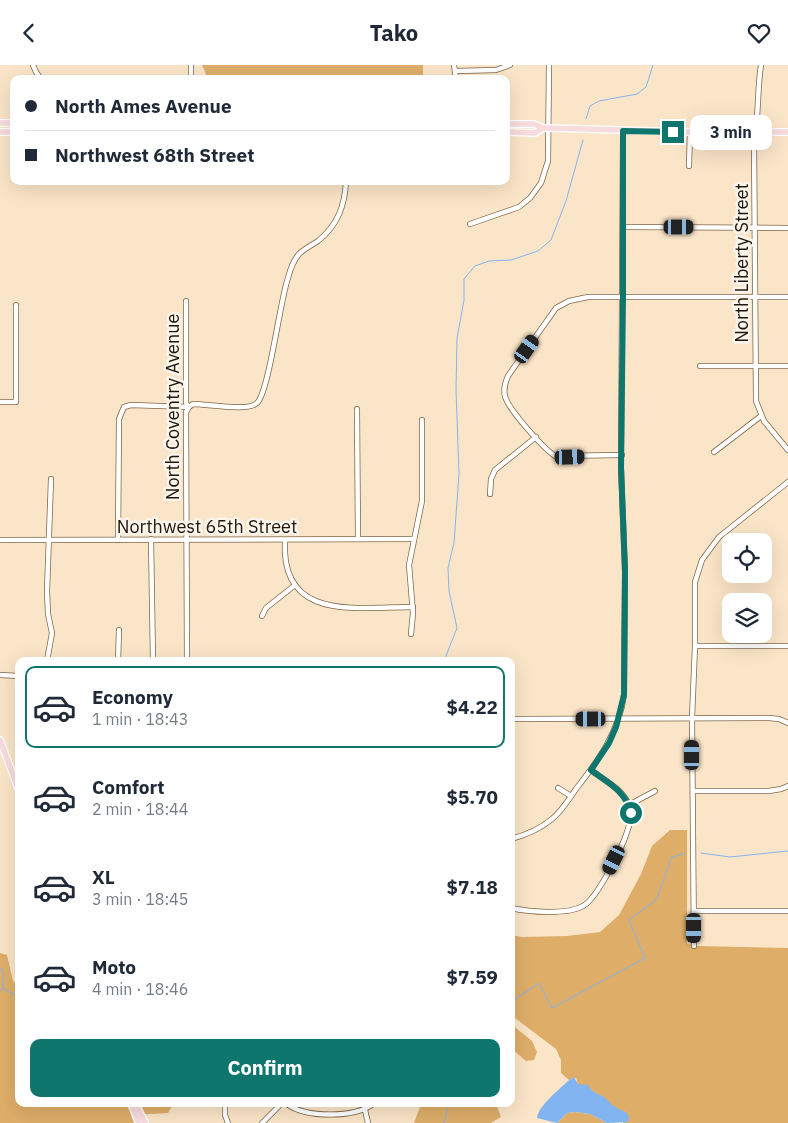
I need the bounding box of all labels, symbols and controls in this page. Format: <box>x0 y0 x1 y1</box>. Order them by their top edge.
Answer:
text: Tako <box>370 18 418 47</box>
icon: back <box>15 19 43 47</box>
icon: heart <box>745 19 773 47</box>
text: North Ames Avenue <box>55 94 232 118</box>
callout: 3 min <box>690 115 773 149</box>
route end <box>662 121 684 143</box>
text: 3 min <box>710 122 752 142</box>
text: Northwest 68th Street <box>55 143 255 167</box>
street label: North Liberty Street <box>730 183 753 343</box>
car <box>664 220 694 235</box>
street label: North Coventry Avenue <box>161 314 184 500</box>
car <box>512 332 541 366</box>
car <box>554 449 585 465</box>
street label: Northwest 65th Street <box>117 515 297 538</box>
map controls <box>722 533 772 643</box>
button: locate <box>722 533 772 583</box>
button: layers <box>722 593 772 643</box>
icon: car <box>32 685 77 730</box>
text: Economy <box>92 685 173 709</box>
text: $4.22 <box>446 695 498 719</box>
text: 1 min · 18:43 <box>92 709 188 729</box>
car <box>576 712 606 727</box>
car <box>684 740 699 770</box>
icon: car <box>32 775 77 820</box>
text: Comfort <box>92 775 165 799</box>
text: $5.70 <box>446 785 498 809</box>
text: 2 min · 18:44 <box>92 799 188 819</box>
route start <box>620 802 642 824</box>
car <box>600 843 627 877</box>
icon: car <box>32 865 77 910</box>
text: XL <box>92 865 115 889</box>
text: $7.18 <box>446 875 498 899</box>
text: 3 min · 18:45 <box>92 889 188 909</box>
car <box>686 913 701 943</box>
icon: car <box>32 955 77 1000</box>
text: Moto <box>92 955 136 979</box>
text: $7.59 <box>446 965 498 989</box>
text: 4 min · 18:46 <box>92 979 188 999</box>
button: Confirm <box>30 1039 500 1097</box>

